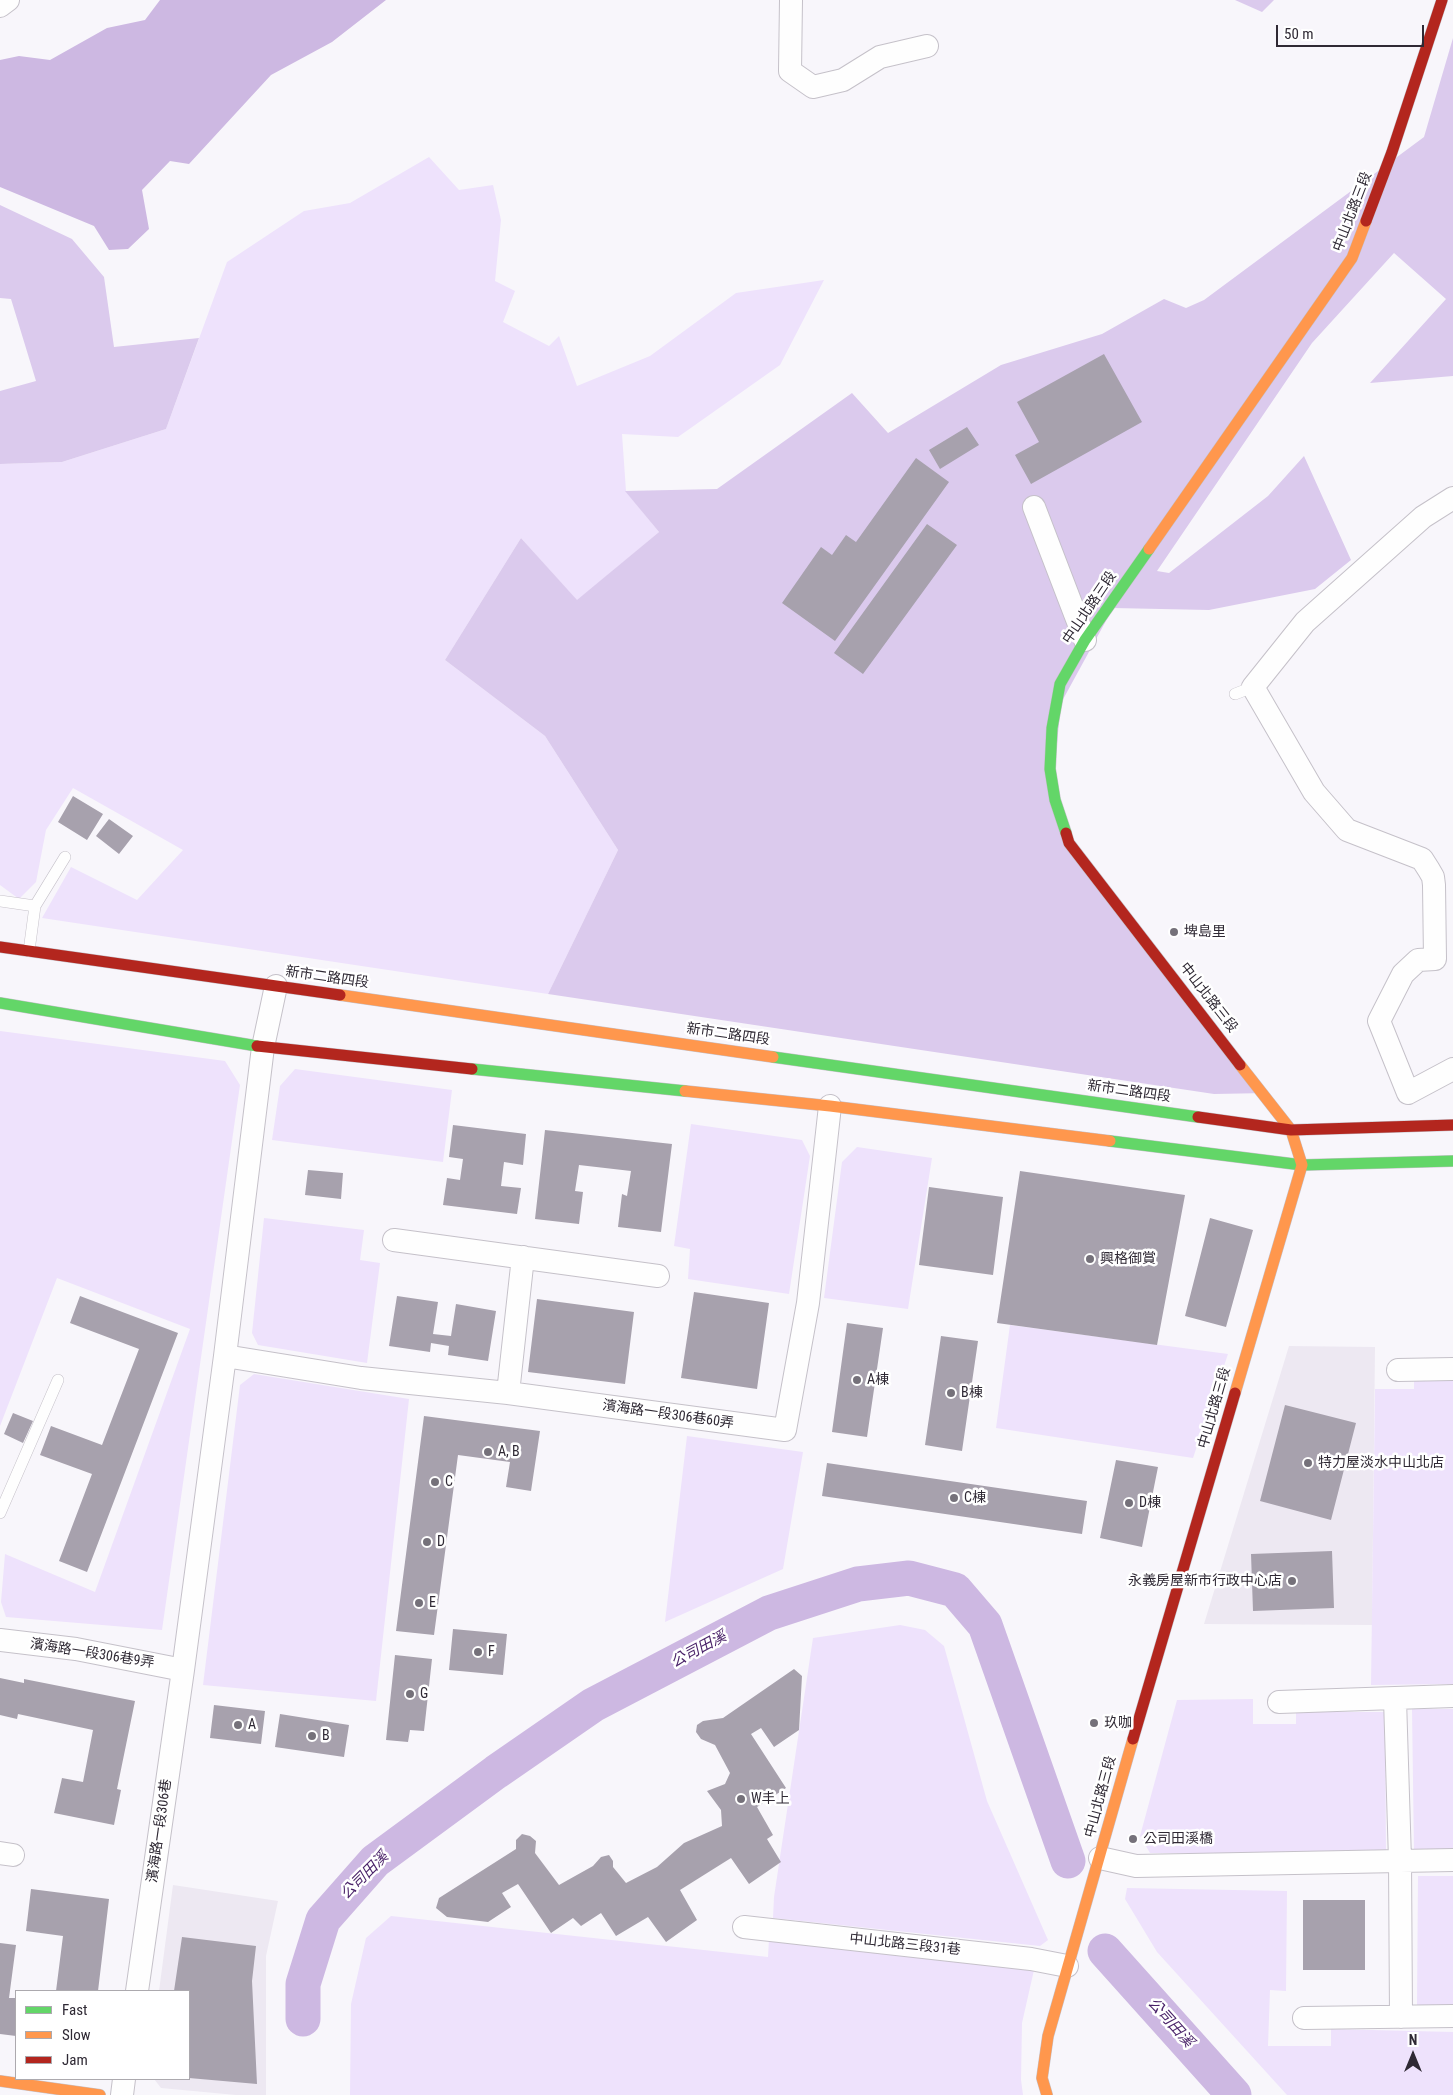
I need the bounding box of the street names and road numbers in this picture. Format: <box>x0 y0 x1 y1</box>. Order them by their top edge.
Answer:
street label: 中山北路三段 <box>1330 170 1376 254</box>
street label: 中山北路三段 <box>1060 568 1120 648</box>
street label: 中山北路三段 <box>1176 960 1240 1036</box>
street label: 新市二路四段 <box>284 964 370 992</box>
street label: 新市二路四段 <box>685 1021 771 1049</box>
street label: 新市二路四段 <box>1086 1078 1172 1106</box>
street label: 中山北路三段 <box>1195 1365 1235 1451</box>
street label: 濱海路一段306巷60弄 <box>601 1397 735 1433</box>
street label: 濱海路一段306巷9弄 <box>29 1636 155 1672</box>
street label: 中山北路三段 <box>1082 1754 1120 1840</box>
street label: 濱海路一段306巷 <box>144 1778 176 1884</box>
street label: 中山北路三段31巷 <box>849 1931 961 1959</box>

